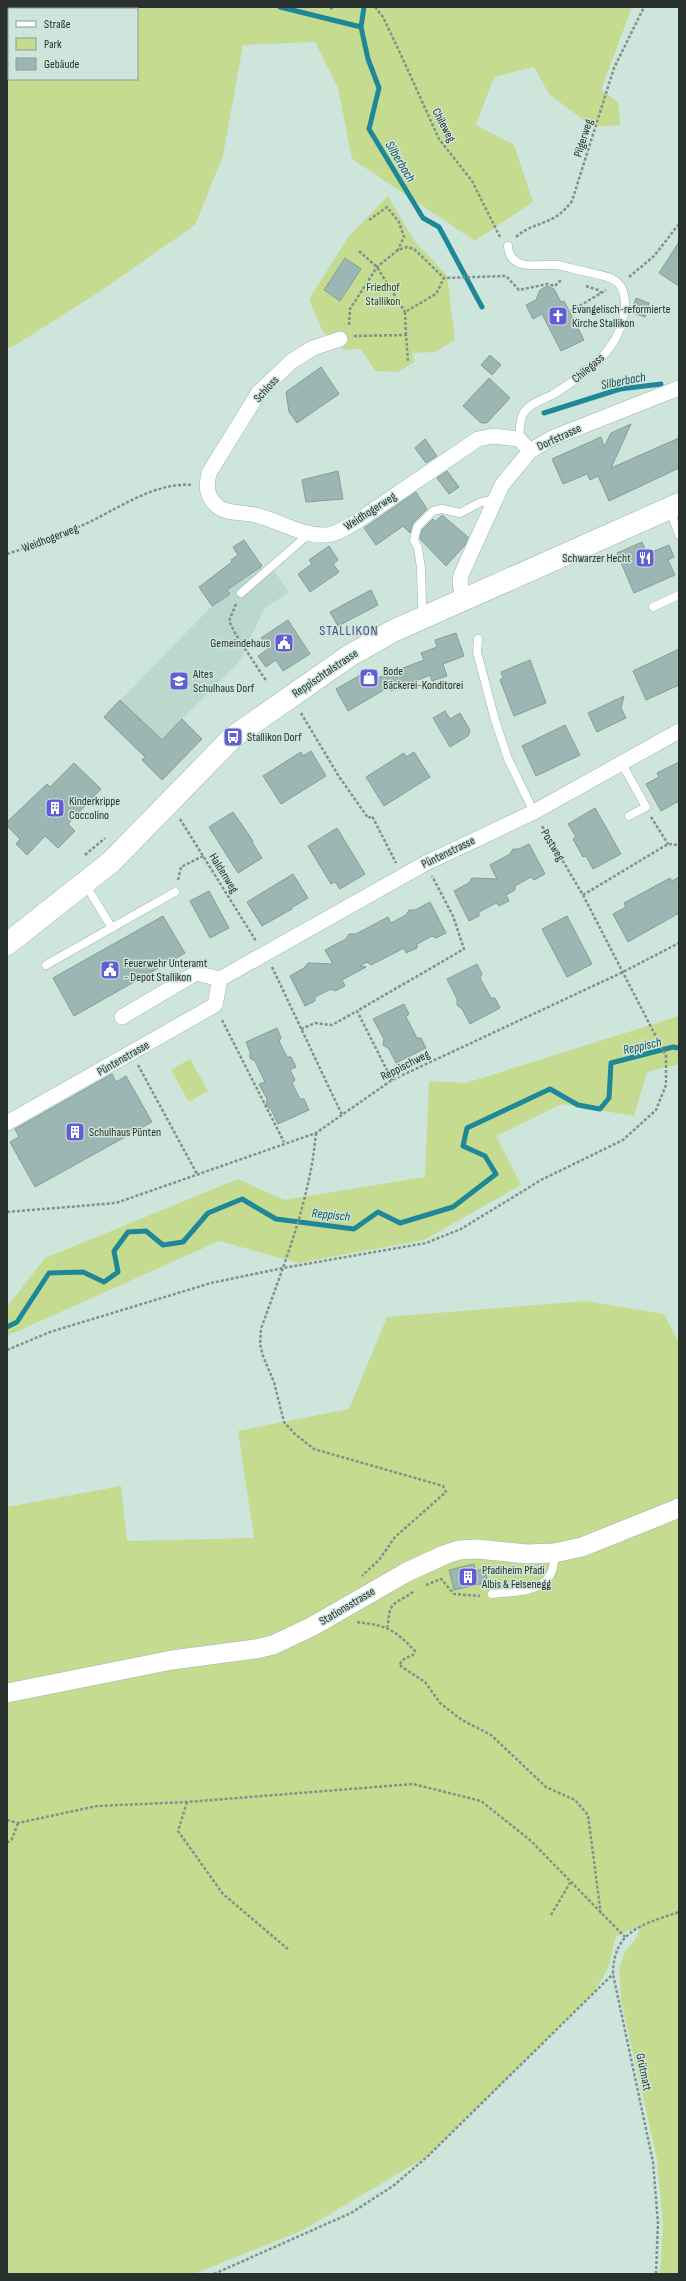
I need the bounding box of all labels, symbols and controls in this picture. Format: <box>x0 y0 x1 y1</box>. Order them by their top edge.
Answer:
legend <box>8 8 138 80</box>
text: Straße <box>44 17 71 32</box>
text: Park <box>44 37 62 52</box>
text: Gebäude <box>44 57 79 72</box>
street label: Chileweg <box>428 106 459 145</box>
street label: Pilgerweg <box>571 117 596 159</box>
water label: Silberbach <box>382 138 419 185</box>
park label: Friedhof Stallikon <box>366 280 400 309</box>
place label: Evangelisch-reformierte Kirche Stallikon <box>572 302 671 331</box>
church icon: Evangelisch-reformierte Kirche Stallikon <box>547 305 569 327</box>
street label: Chilegass <box>569 350 608 386</box>
water label: Silberbach <box>599 369 647 393</box>
street label: Schloss <box>250 373 282 406</box>
street label: Dorfstrasse <box>535 421 584 454</box>
street label: Weidhogerweg <box>341 489 399 534</box>
street label: Weidhogerweg <box>20 521 81 556</box>
restaurant icon: Schwarzer Hecht <box>634 547 656 569</box>
place label: Schwarzer Hecht <box>562 551 631 566</box>
district label: STALLIKON <box>319 622 379 639</box>
public building icon: Gemeindehaus <box>273 632 295 654</box>
place label: Gemeindehaus <box>210 636 270 651</box>
street label: Reppischtalstrasse <box>289 646 361 701</box>
place label: Bode Bäckerei-Konditorei <box>383 664 463 693</box>
place label: Altes Schulhaus Dorf <box>192 667 255 696</box>
shop icon: Bode Bäckerei-Konditorei <box>358 667 380 689</box>
school or university icon: Altes Schulhaus Dorf <box>168 670 190 692</box>
bus stop icon: Stallikon Dorf <box>222 726 244 748</box>
place label: Stallikon Dorf <box>247 730 302 745</box>
place label: Kinderkrippe Coccolino <box>69 794 120 823</box>
building icon: Kinderkrippe Coccolino <box>44 797 66 819</box>
street label: Postweg <box>537 827 568 864</box>
street label: Püntenstrasse <box>419 833 478 872</box>
street label: Haldenweg <box>205 851 242 896</box>
place label: Feuerwehr Unteramt - Depot Stallikon <box>124 956 208 985</box>
public building icon: Feuerwehr Unteramt - Depot Stallikon <box>99 959 121 981</box>
water label: Reppisch <box>622 1034 663 1058</box>
street label: Püntenstrasse <box>94 1037 152 1079</box>
street label: Reppischweg <box>378 1047 432 1084</box>
building icon: Schulhaus Pünten <box>64 1121 86 1143</box>
place label: Schulhaus Pünten <box>89 1125 161 1140</box>
water label: Reppisch <box>311 1205 352 1225</box>
place label: Pfadiheim Pfadi Albis & Felsenegg <box>481 1563 551 1592</box>
building icon: Pfadiheim Pfadi Albis & Felsenegg <box>457 1566 479 1588</box>
street label: Stationsstrasse <box>317 1584 378 1629</box>
street label: Grütmatt <box>632 2052 655 2092</box>

